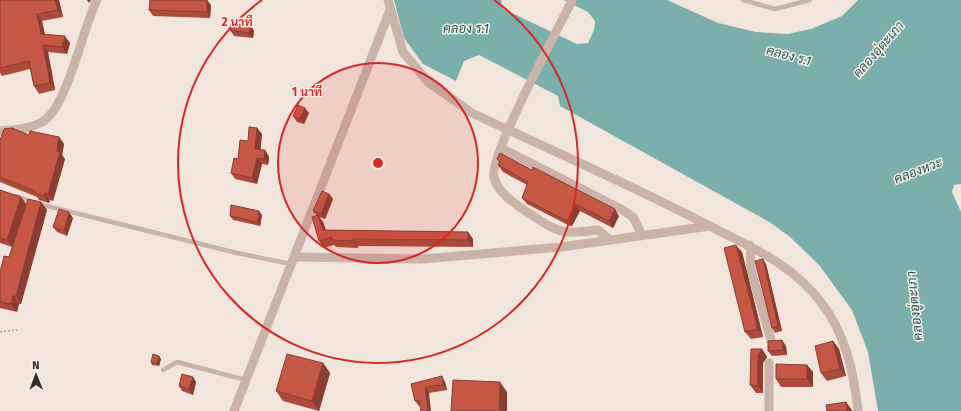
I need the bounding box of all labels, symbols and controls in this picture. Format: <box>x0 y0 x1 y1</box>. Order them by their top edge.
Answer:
text: 2 นาที <box>221 14 253 29</box>
water label: คลองอุ่ตะเภา <box>850 18 908 82</box>
water label: คลอง ร.1 <box>443 21 489 36</box>
water label: คลอง ร.1 <box>765 42 813 69</box>
text: 1 นาที <box>292 84 322 99</box>
water label: คลองหวะ <box>892 154 945 187</box>
centre of rings <box>371 156 385 170</box>
water label: คลองอู่ตะเภา <box>903 270 928 341</box>
north arrow <box>16 355 56 395</box>
text: N <box>32 359 40 372</box>

